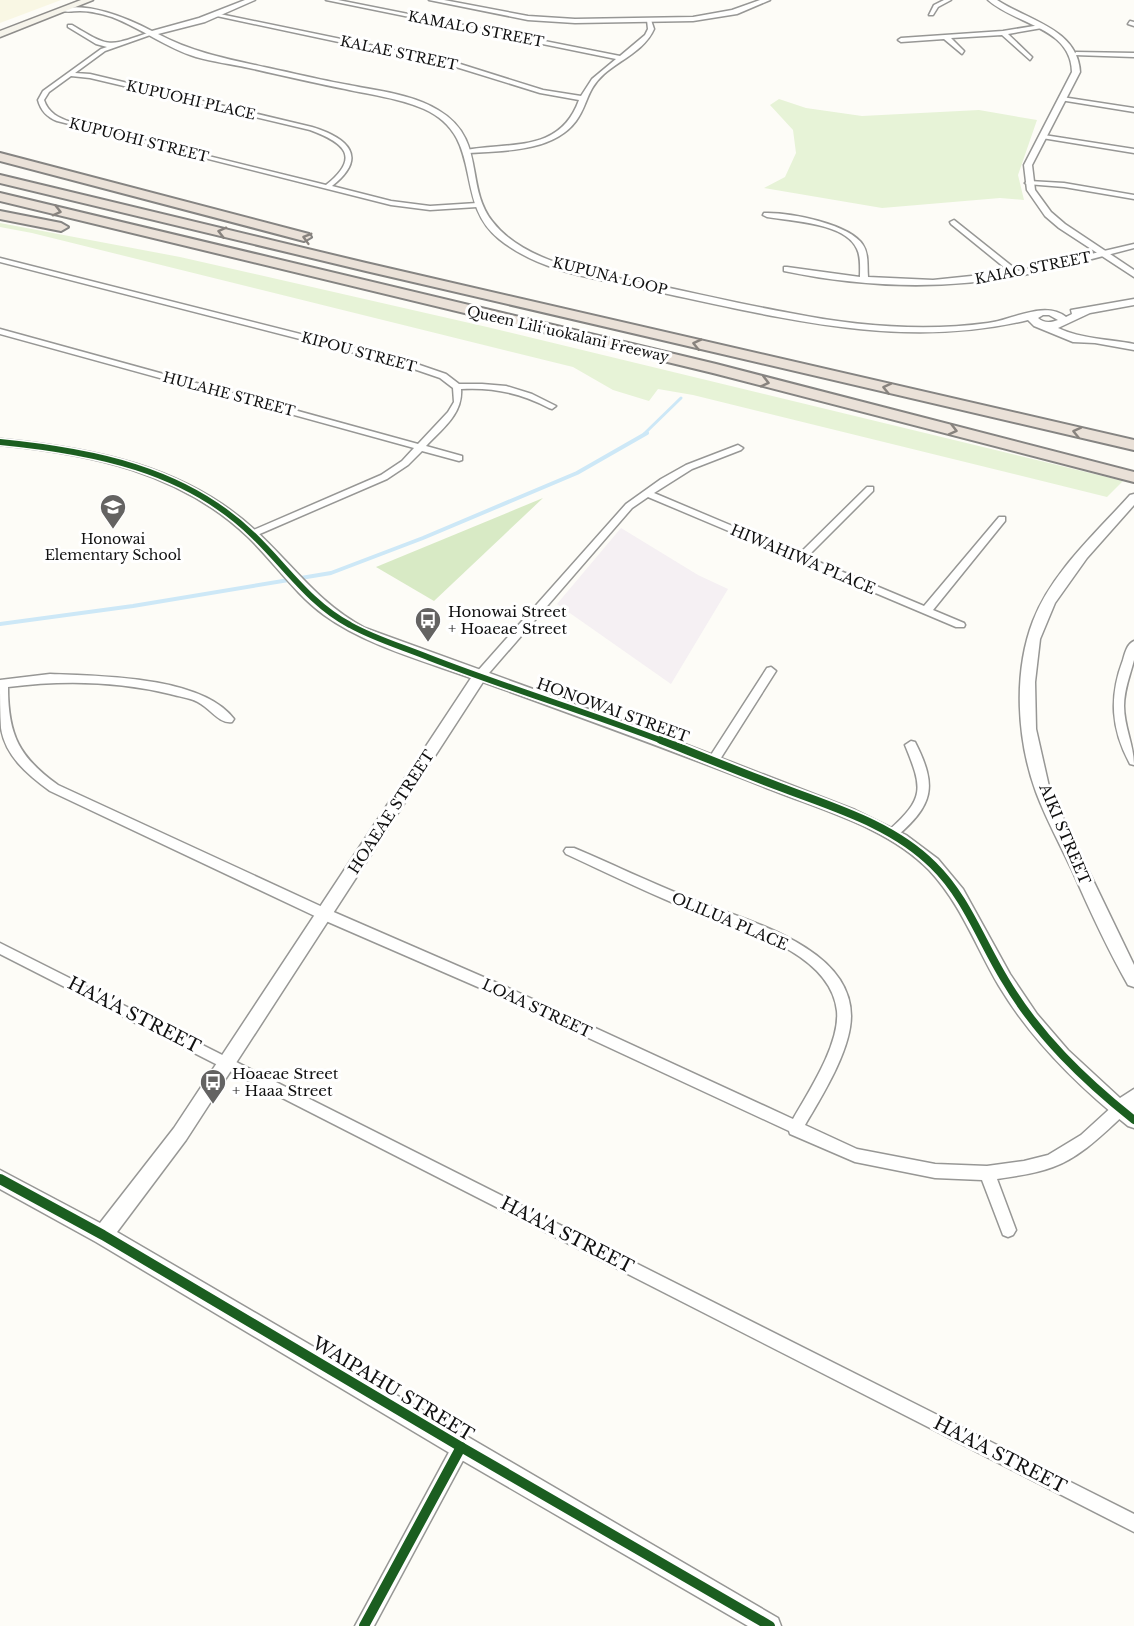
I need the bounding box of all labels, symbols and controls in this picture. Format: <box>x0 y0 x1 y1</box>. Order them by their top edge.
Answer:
street label: KAMALO STREET <box>407 7 545 51</box>
street label: KALAE STREET <box>339 32 459 74</box>
street label: KUPUOHI PLACE <box>125 76 257 124</box>
street label: KUPUOHI STREET <box>67 114 211 166</box>
one-way arrow <box>52 204 62 217</box>
one-way arrow <box>217 226 227 239</box>
one-way arrow <box>302 233 313 245</box>
street label: KAIAO STREET <box>973 248 1093 288</box>
street label: KUPUNA LOOP <box>551 253 669 299</box>
street label: Queen Liliʻuokalani Freeway <box>465 302 671 366</box>
street label: KIPOU STREET <box>300 328 418 376</box>
one-way arrow <box>692 338 702 351</box>
street label: HULAHE STREET <box>161 368 297 420</box>
one-way arrow <box>759 374 769 387</box>
one-way arrow <box>882 382 892 395</box>
one-way arrow <box>948 423 958 436</box>
one-way arrow <box>1072 426 1082 439</box>
school or university icon: Honowai Elementary School <box>98 492 128 530</box>
street label: HIWAHIWA PLACE <box>728 520 878 598</box>
place label: Honowai Elementary School <box>45 530 182 564</box>
place label: Honowai Street + Hoaeae Street <box>448 602 567 638</box>
bus stop icon: Honowai Street + Hoaeae Street <box>413 605 443 643</box>
street label: HONOWAI STREET <box>534 674 692 746</box>
street label: HOAEAE STREET <box>344 746 438 878</box>
street label: AIKI STREET <box>1035 780 1095 887</box>
street label: OLILUA PLACE <box>669 888 791 954</box>
street label: HA'A'A STREET <box>64 972 205 1058</box>
street label: LOAA STREET <box>479 974 595 1042</box>
place label: Hoaeae Street + Haaa Street <box>232 1064 339 1100</box>
bus stop icon: Hoaeae Street + Haaa Street <box>198 1067 228 1105</box>
street label: HA'A'A STREET <box>497 1192 638 1278</box>
street label: WAIPAHU STREET <box>307 1332 478 1446</box>
street label: HA'A'A STREET <box>930 1412 1071 1498</box>

